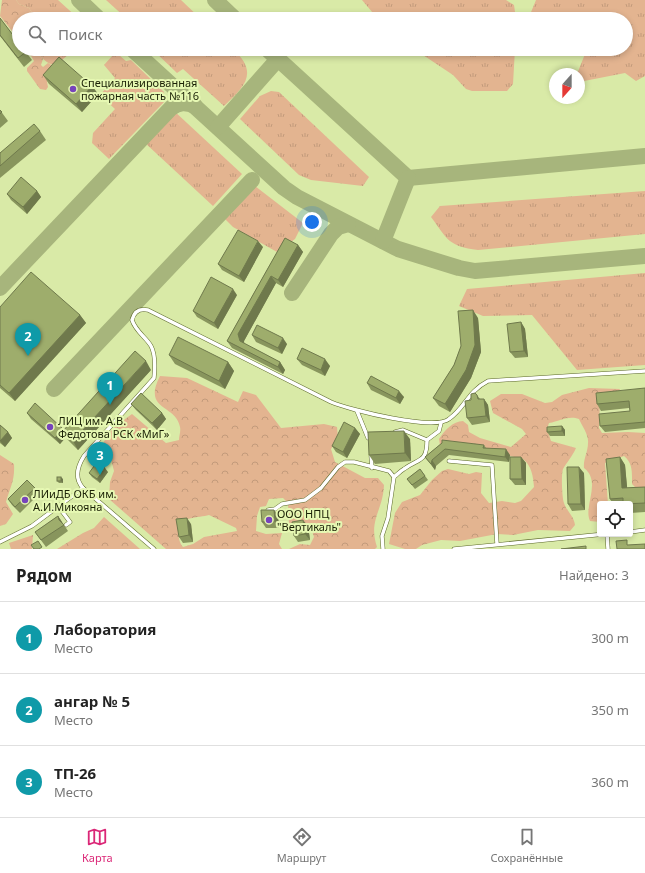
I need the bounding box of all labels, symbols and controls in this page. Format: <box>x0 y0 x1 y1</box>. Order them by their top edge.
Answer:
search box <box>12 12 633 56</box>
icon: search <box>26 23 48 45</box>
text: Поиск <box>58 24 103 44</box>
north arrow <box>549 68 585 104</box>
place label: Специализированная пожарная часть №116 <box>81 75 199 103</box>
marker: Специализированная пожарная часть №116 <box>68 84 78 94</box>
your location <box>302 212 322 232</box>
pin: 2 <box>15 323 41 356</box>
pin: 1 <box>97 372 123 405</box>
place label: ЛИЦ им. А.В. Федотова РСК «МиГ» <box>58 413 170 441</box>
marker: ЛИЦ им. А.В. Федотова РСК «МиГ» <box>45 422 55 432</box>
pin: 3 <box>87 442 113 475</box>
place label: ЛИиДБ ОКБ им. А.И.Микояна <box>33 486 117 514</box>
marker: ЛИиДБ ОКБ им. А.И.Микояна <box>20 495 30 505</box>
map controls <box>597 501 633 537</box>
button: locate <box>597 501 633 537</box>
place label: ООО НПЦ "Вертикаль" <box>277 506 341 534</box>
marker: ООО НПЦ "Вертикаль" <box>264 515 274 525</box>
text: Рядом <box>16 564 72 587</box>
text: Найдено: 3 <box>559 566 629 584</box>
text: Лаборатория <box>54 619 156 639</box>
text: 1 <box>25 629 33 647</box>
text: 300 m <box>591 629 629 647</box>
text: Место <box>54 639 93 657</box>
text: ангар № 5 <box>54 691 130 711</box>
text: 2 <box>25 701 33 719</box>
text: 350 m <box>591 701 629 719</box>
text: Место <box>54 711 93 729</box>
text: ТП-26 <box>54 763 96 783</box>
text: 3 <box>25 773 33 791</box>
text: 360 m <box>591 773 629 791</box>
text: Место <box>54 783 93 801</box>
tab: Карта <box>82 826 113 865</box>
tab: Маршрут <box>277 826 326 865</box>
tab: Сохранённые <box>490 826 563 865</box>

